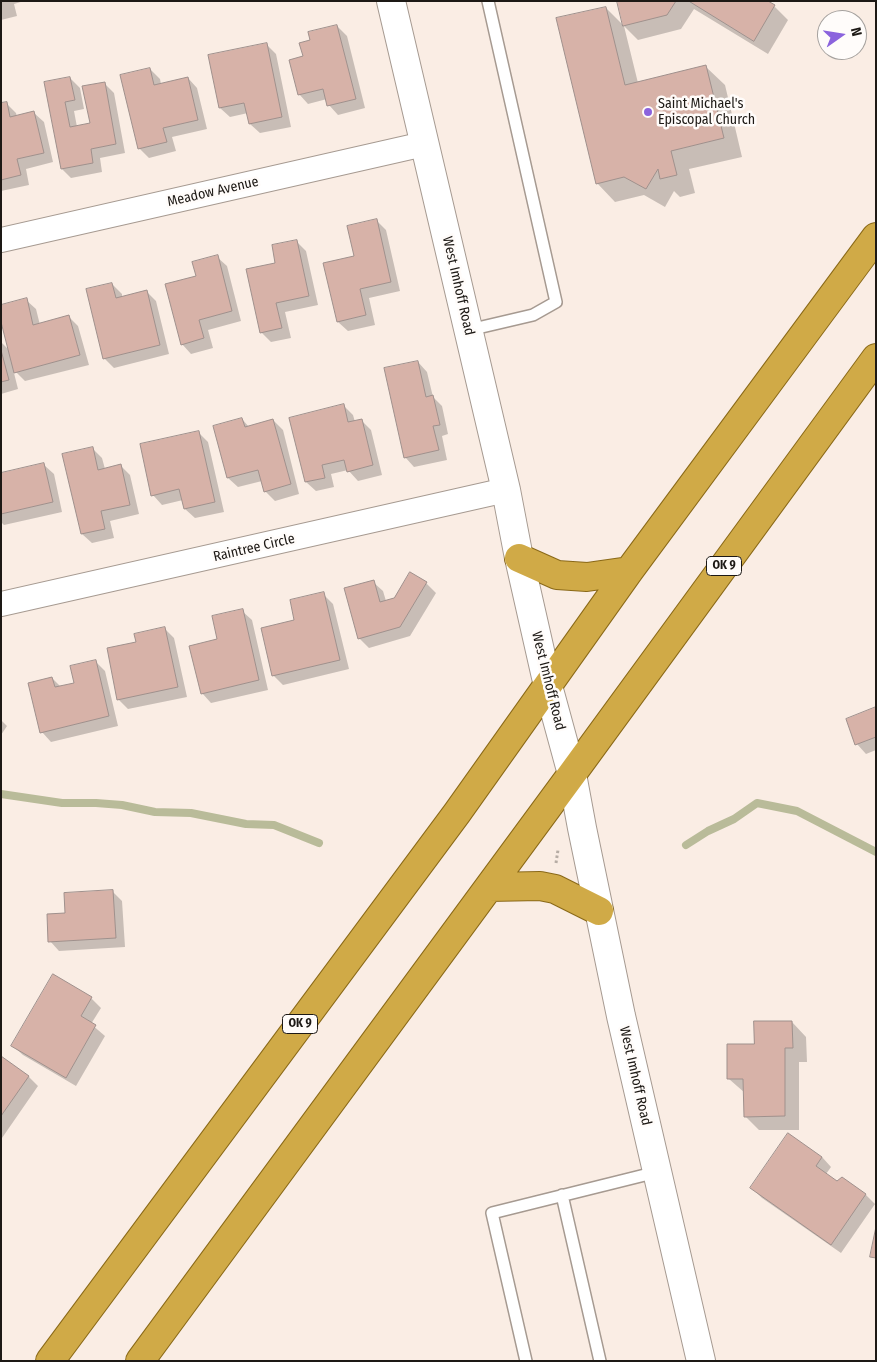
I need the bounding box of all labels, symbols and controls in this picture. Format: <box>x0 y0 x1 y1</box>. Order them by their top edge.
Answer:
north arrow <box>817 10 867 60</box>
text: N <box>847 26 865 38</box>
place label: Saint Michael's Episcopal Church <box>658 96 755 128</box>
marker: Saint Michael's Episcopal Church <box>642 106 654 118</box>
street label: Meadow Avenue <box>166 173 260 211</box>
street label: West Imhoff Road <box>438 235 478 337</box>
street label: Raintree Circle <box>212 530 296 566</box>
road number: OK 9 <box>706 556 742 576</box>
street label: West Imhoff Road <box>528 630 568 732</box>
road number: OK 9 <box>282 1014 318 1034</box>
street label: West Imhoff Road <box>615 1025 655 1127</box>

